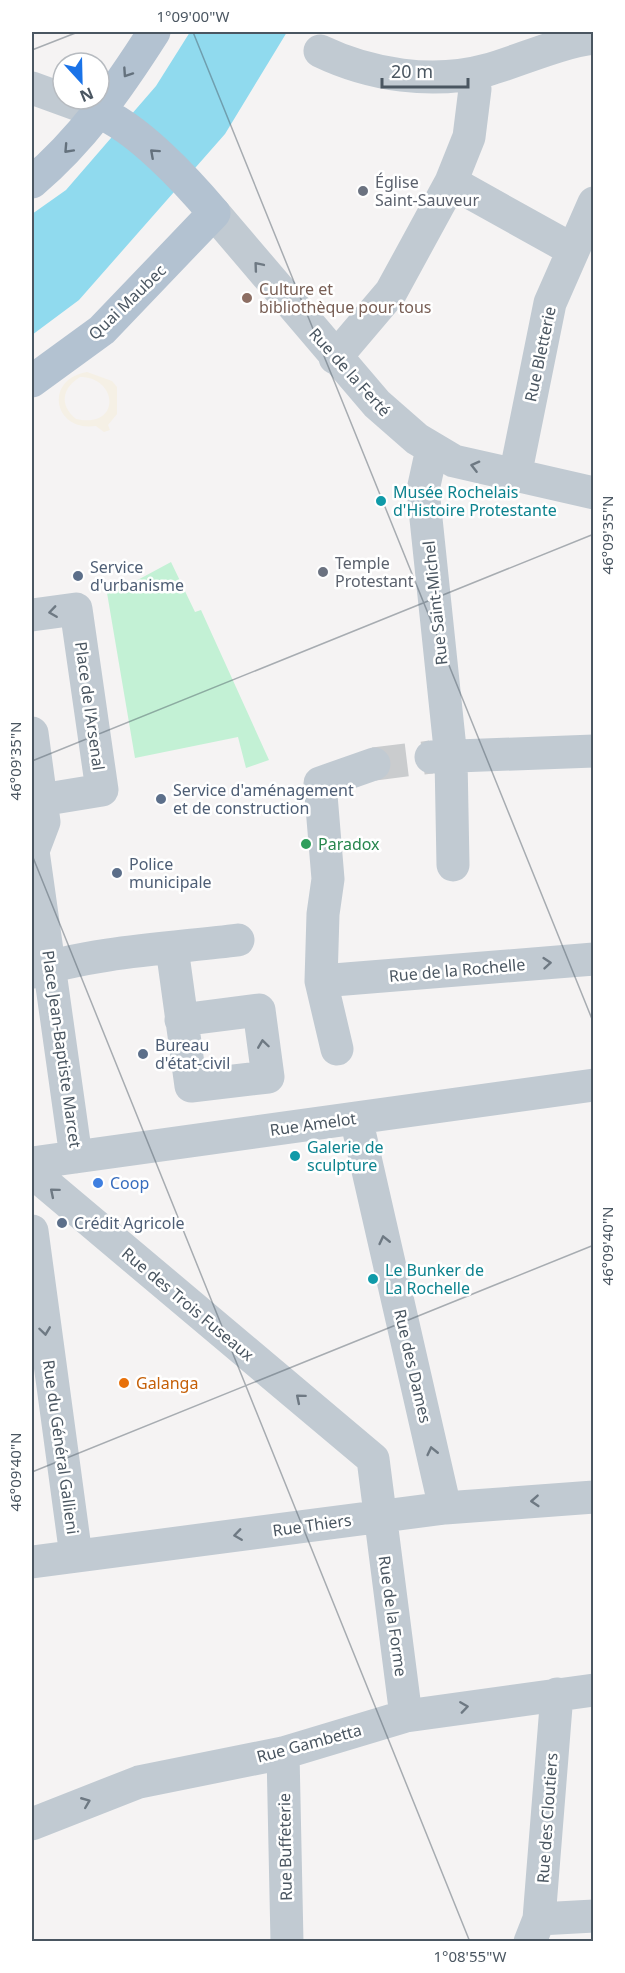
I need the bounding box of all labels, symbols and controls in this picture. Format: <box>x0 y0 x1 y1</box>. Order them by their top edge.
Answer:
text: 1°09'00"W <box>156 6 230 26</box>
north arrow <box>51 51 111 111</box>
scale bar <box>382 51 468 89</box>
text: 20 m <box>391 59 433 83</box>
one-way arrow <box>124 66 135 77</box>
text: N <box>76 82 97 108</box>
one-way arrow <box>64 143 75 153</box>
one-way arrow <box>150 149 161 160</box>
place label: Église Saint-Sauveur <box>375 171 479 211</box>
marker: Église Saint-Sauveur <box>356 184 370 198</box>
street label: Quai Maubec <box>84 259 171 344</box>
one-way arrow <box>255 262 266 273</box>
place label: Culture et bibliothèque pour tous <box>259 278 432 318</box>
marker: Culture et bibliothèque pour tous <box>240 291 254 305</box>
street label: Rue Bletterie <box>519 304 561 404</box>
street label: Rue de la Ferté <box>304 323 396 421</box>
one-way arrow <box>470 460 480 473</box>
place label: Musée Rochelais d'Histoire Protestante <box>393 481 557 521</box>
marker: Musée Rochelais d'Histoire Protestante <box>374 494 388 508</box>
text: 46°09'35"N <box>597 496 617 574</box>
street label: Rue Saint-Michel <box>418 540 452 666</box>
place label: Temple Protestant <box>335 552 414 592</box>
place label: Service d'urbanisme <box>90 556 184 596</box>
marker: Temple Protestant <box>316 565 330 579</box>
marker: Service d'urbanisme <box>71 569 85 583</box>
one-way arrow <box>48 606 57 618</box>
street label: Place de l'Arsenal <box>70 640 110 772</box>
text: 46°09'35"N <box>5 722 25 800</box>
place label: Service d'aménagement et de construction <box>173 779 354 819</box>
marker: Service d'aménagement et de construction <box>154 792 168 806</box>
place label: Paradox <box>318 833 380 855</box>
marker: Paradox <box>299 837 313 851</box>
place label: Police municipale <box>129 853 212 893</box>
marker: Police municipale <box>110 866 124 880</box>
street label: Place Jean-Baptiste Marcet <box>37 949 87 1149</box>
street label: Rue de la Rochelle <box>388 953 526 987</box>
one-way arrow <box>542 957 552 970</box>
place label: Bureau d'état-civil <box>155 1034 230 1074</box>
one-way arrow <box>258 1039 270 1048</box>
marker: Bureau d'état-civil <box>136 1047 150 1061</box>
street label: Rue Amelot <box>268 1107 358 1141</box>
place label: Galerie de sculpture <box>307 1136 384 1176</box>
marker: Galerie de sculpture <box>288 1149 302 1163</box>
place label: Coop <box>110 1172 149 1194</box>
marker: Coop <box>91 1176 105 1190</box>
one-way arrow <box>50 1188 61 1199</box>
text: 46°09'40"N <box>597 1207 617 1285</box>
place label: Crédit Agricole <box>74 1212 185 1234</box>
marker: Crédit Agricole <box>55 1216 69 1230</box>
one-way arrow <box>379 1235 392 1245</box>
street label: Rue des Trois Fuseaux <box>117 1242 259 1366</box>
place label: Le Bunker de La Rochelle <box>385 1259 484 1299</box>
marker: Le Bunker de La Rochelle <box>366 1272 380 1286</box>
street label: Rue des Dames <box>389 1307 437 1425</box>
one-way arrow <box>39 1326 51 1335</box>
street label: Rue du Général Gallieni <box>38 1358 84 1536</box>
place label: Galanga <box>136 1372 198 1394</box>
marker: Galanga <box>117 1376 131 1390</box>
one-way arrow <box>296 1394 307 1405</box>
text: 46°09'40"N <box>5 1433 25 1511</box>
one-way arrow <box>427 1446 440 1456</box>
one-way arrow <box>531 1494 540 1507</box>
street label: Rue Thiers <box>271 1509 353 1541</box>
one-way arrow <box>234 1528 243 1540</box>
street label: Rue de la Forme <box>374 1554 412 1678</box>
one-way arrow <box>459 1702 469 1714</box>
street label: Rue Gambetta <box>254 1718 364 1768</box>
street label: Rue des Cloutiers <box>531 1752 563 1884</box>
street label: Rue Buffeterie <box>273 1793 297 1901</box>
one-way arrow <box>79 1797 90 1809</box>
text: 1°08'55"W <box>433 1946 507 1966</box>

